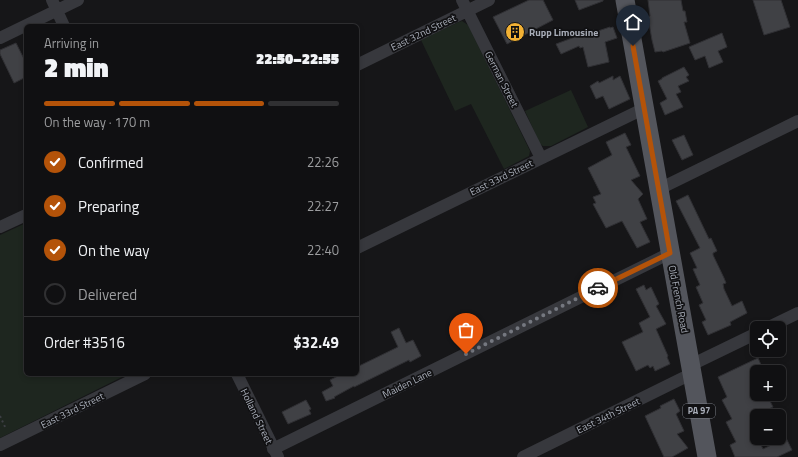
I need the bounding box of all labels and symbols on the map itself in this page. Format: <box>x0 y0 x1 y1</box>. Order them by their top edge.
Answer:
pin <box>616 5 650 46</box>
street label: East 32nd Street <box>388 10 459 55</box>
building icon: Rupp Limousine <box>504 21 526 43</box>
place label: Rupp Limousine <box>529 25 598 40</box>
street label: German Street <box>481 48 522 110</box>
street label: East 33rd Street <box>467 155 536 199</box>
street label: Old French Road <box>665 264 692 334</box>
courier <box>578 268 618 308</box>
pin <box>449 313 483 354</box>
street label: Maiden Lane <box>380 365 435 402</box>
street label: Holland Street <box>237 386 277 447</box>
street label: East 33rd Street <box>38 388 107 432</box>
street label: East 34th Street <box>574 393 643 437</box>
road number: PA 97 <box>683 404 715 418</box>

